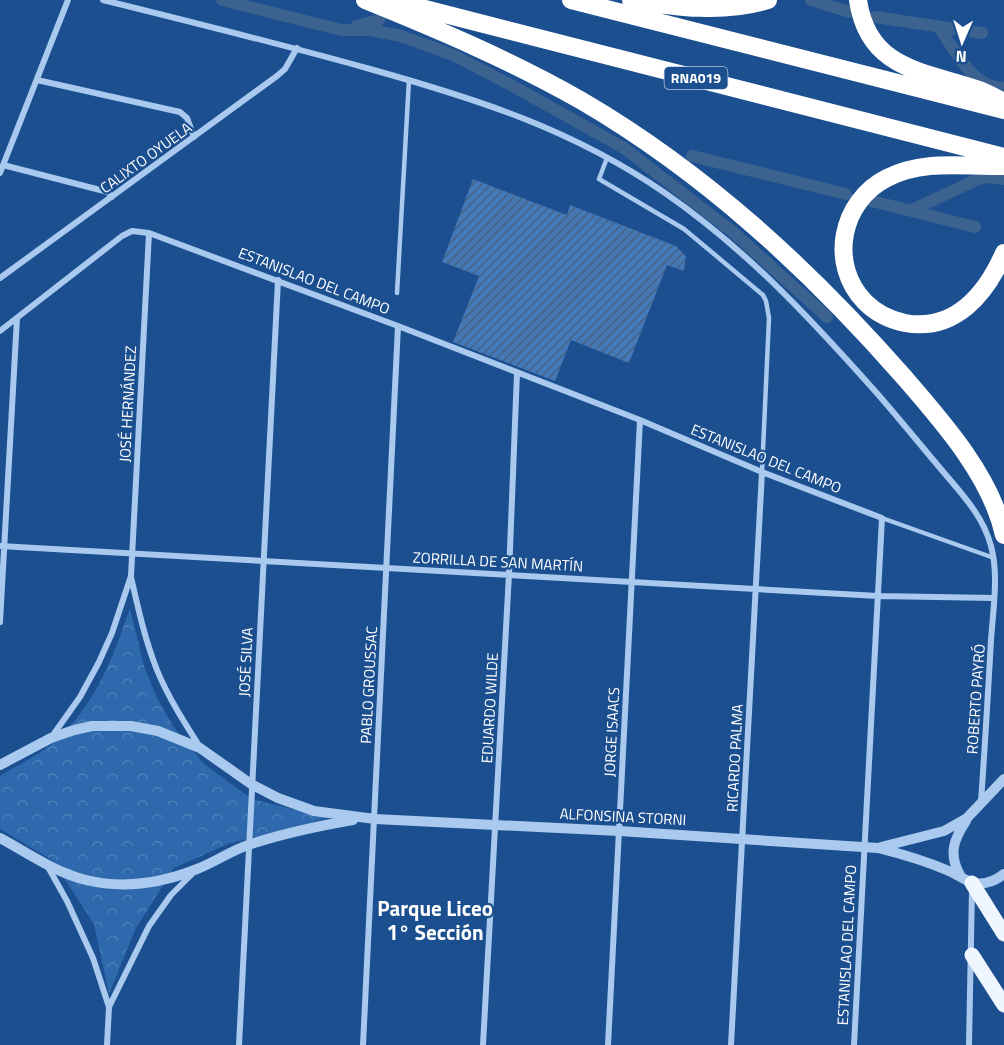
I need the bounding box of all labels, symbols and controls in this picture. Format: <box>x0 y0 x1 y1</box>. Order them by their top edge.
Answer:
north arrow <box>932 12 992 72</box>
text: N <box>955 45 967 69</box>
road number: RNA019 <box>664 67 728 89</box>
street label: CALIXTO OYUELA <box>95 116 197 199</box>
street label: ESTANISLAO DEL CAMPO <box>235 241 393 320</box>
street label: JOSÉ HERNÁNDEZ <box>113 345 142 463</box>
street label: ESTANISLAO DEL CAMPO <box>687 418 845 499</box>
street label: ZORRILLA DE SAN MARTÍN <box>412 546 584 577</box>
street label: PABLO GROUSSAC <box>354 626 383 744</box>
street label: JOSÉ SILVA <box>232 627 259 697</box>
street label: ROBERTO PAYRÓ <box>960 643 991 755</box>
street label: EDUARDO WILDE <box>475 652 504 764</box>
street label: JORGE ISAACS <box>598 686 625 778</box>
street label: RICARDO PALMA <box>720 703 749 813</box>
street label: ALFONSINA STORNI <box>559 802 687 831</box>
street label: ESTANISLAO DEL CAMPO <box>831 864 862 1026</box>
district label: Parque Liceo 1° Sección <box>377 892 493 948</box>

